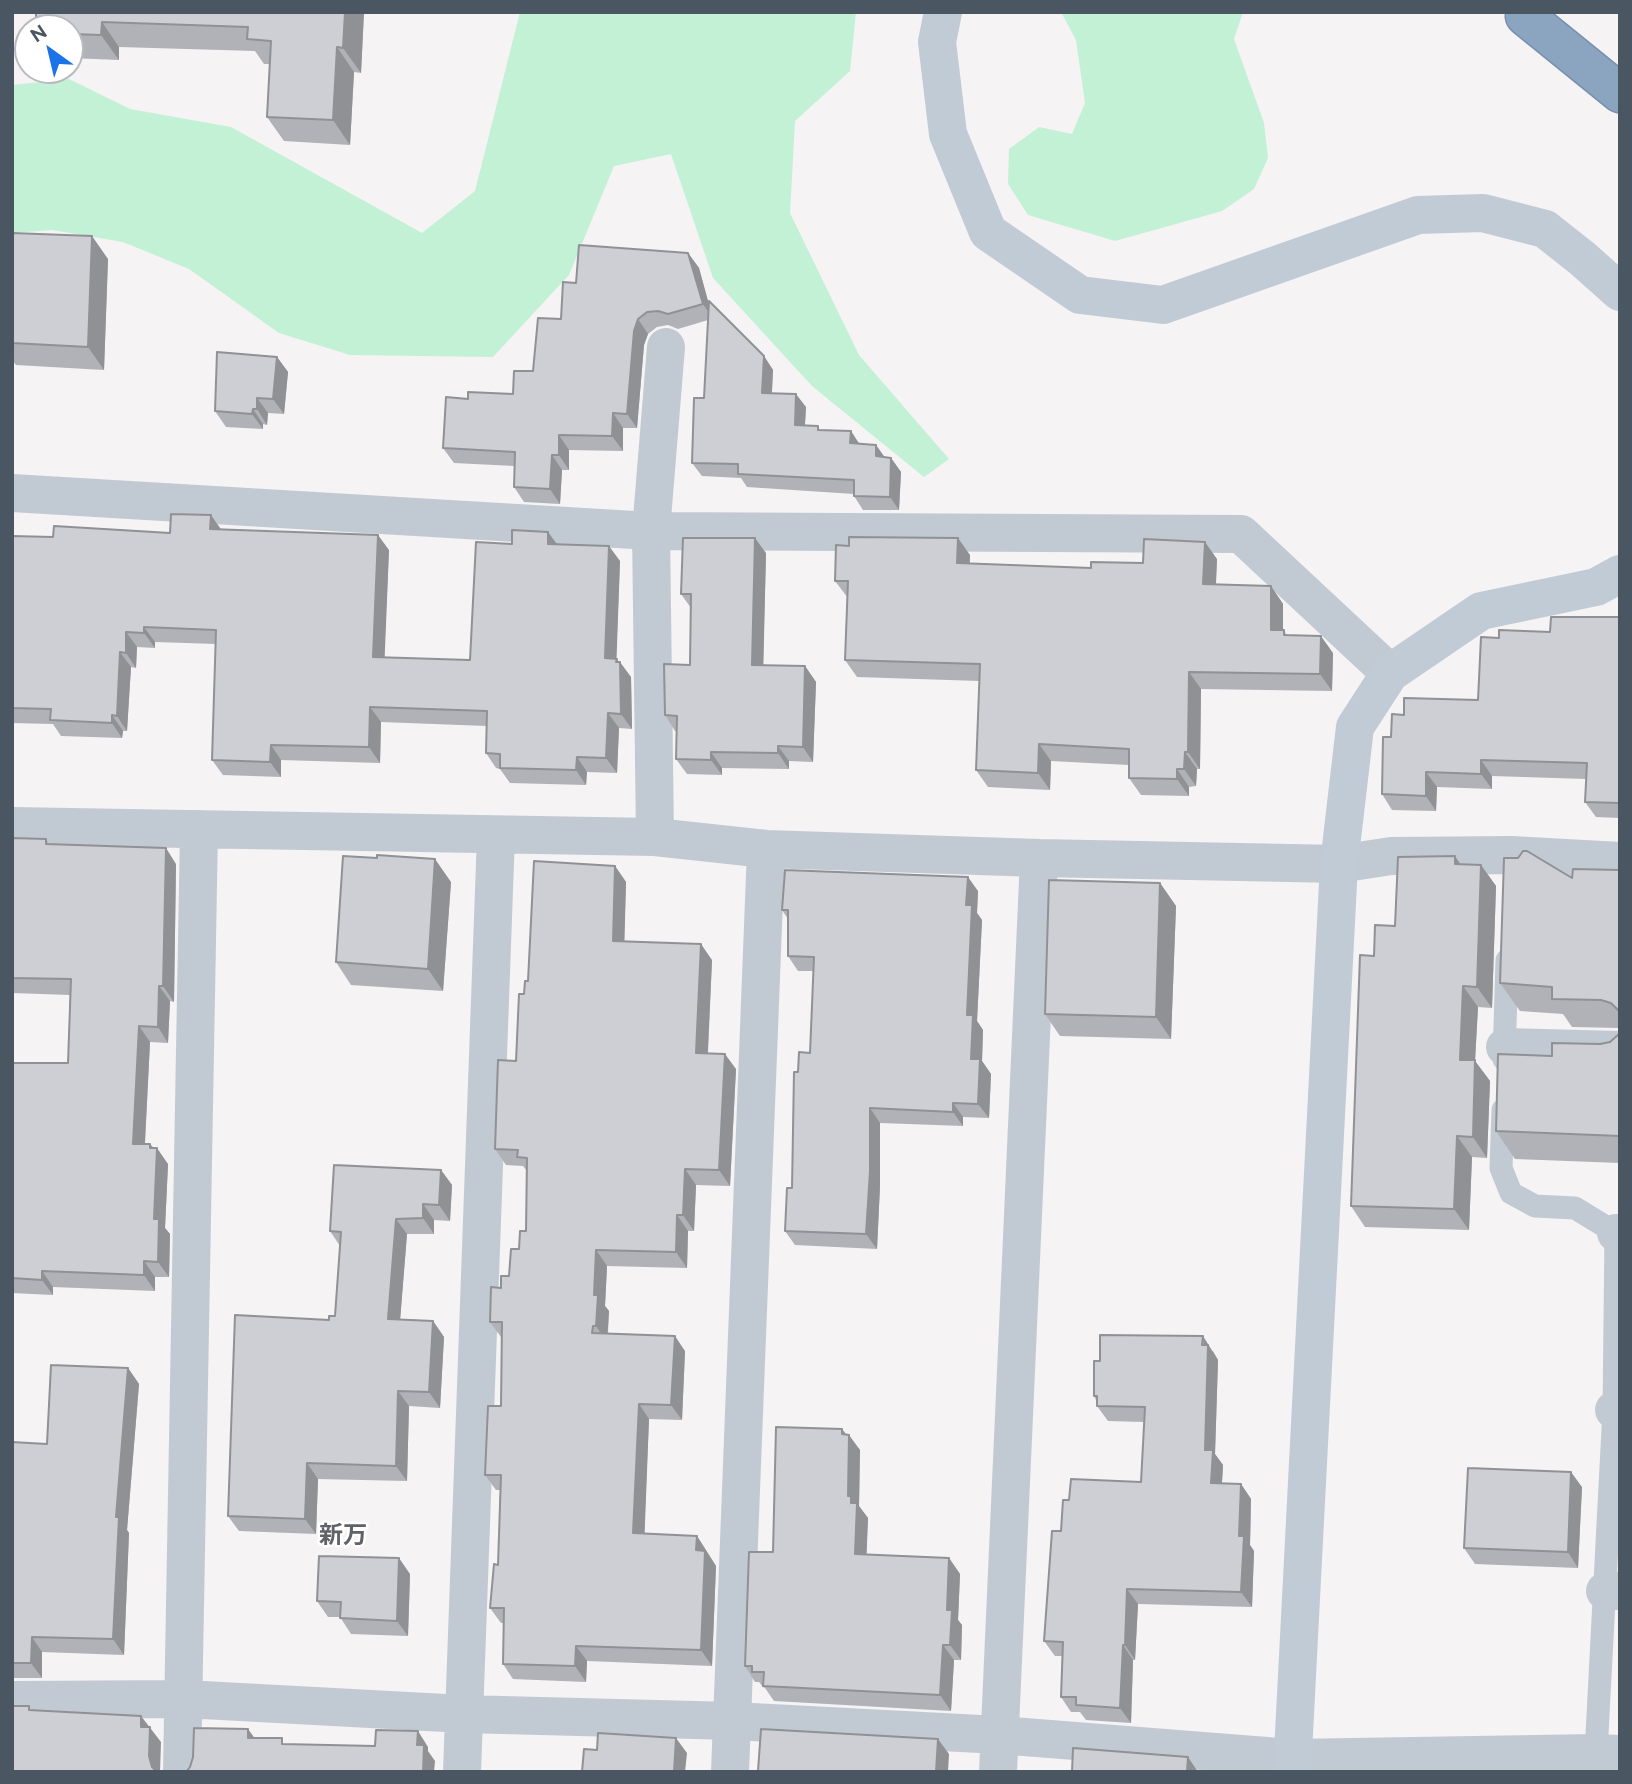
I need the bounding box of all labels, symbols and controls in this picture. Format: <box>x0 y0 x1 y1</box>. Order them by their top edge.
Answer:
north arrow <box>14 14 84 84</box>
text: N <box>26 20 51 46</box>
district label: 新万 <box>319 1522 367 1550</box>

